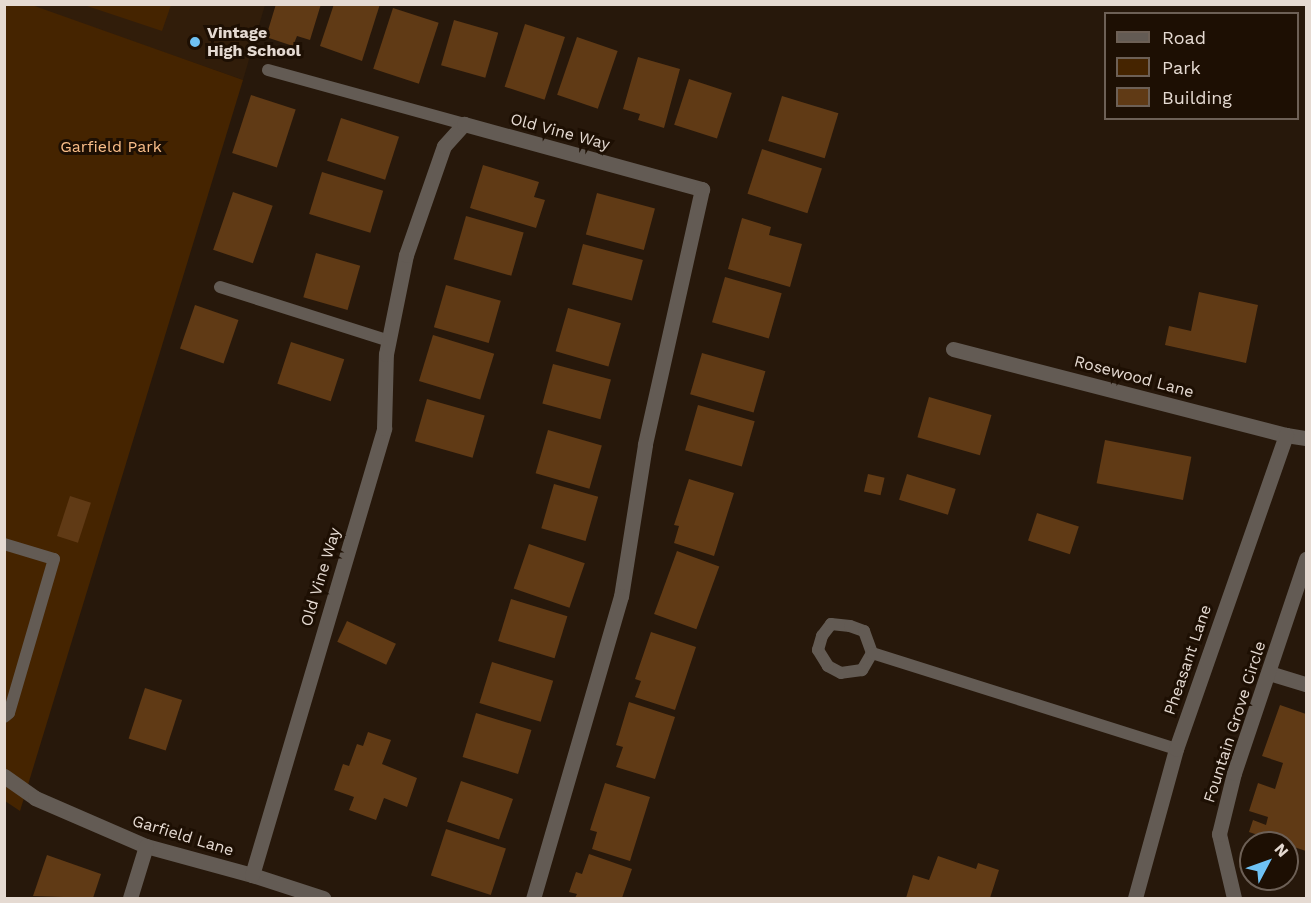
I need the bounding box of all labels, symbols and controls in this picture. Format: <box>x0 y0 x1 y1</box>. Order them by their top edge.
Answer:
legend <box>1104 12 1299 120</box>
place label: Vintage High School <box>207 23 301 61</box>
text: Road <box>1162 27 1206 48</box>
marker: Vintage High School <box>188 35 202 49</box>
text: Park <box>1162 57 1201 78</box>
text: Building <box>1162 87 1232 108</box>
street label: Old Vine Way <box>508 109 612 155</box>
park label: Garfield Park <box>60 137 162 157</box>
street label: Rosewood Lane <box>1072 352 1196 402</box>
street label: Old Vine Way <box>297 525 345 629</box>
street label: Pheasant Lane <box>1160 602 1216 718</box>
street label: Fountain Grove Circle <box>1200 639 1270 805</box>
street label: Garfield Lane <box>130 811 236 861</box>
north arrow <box>1239 831 1299 891</box>
text: N <box>1270 839 1293 861</box>

